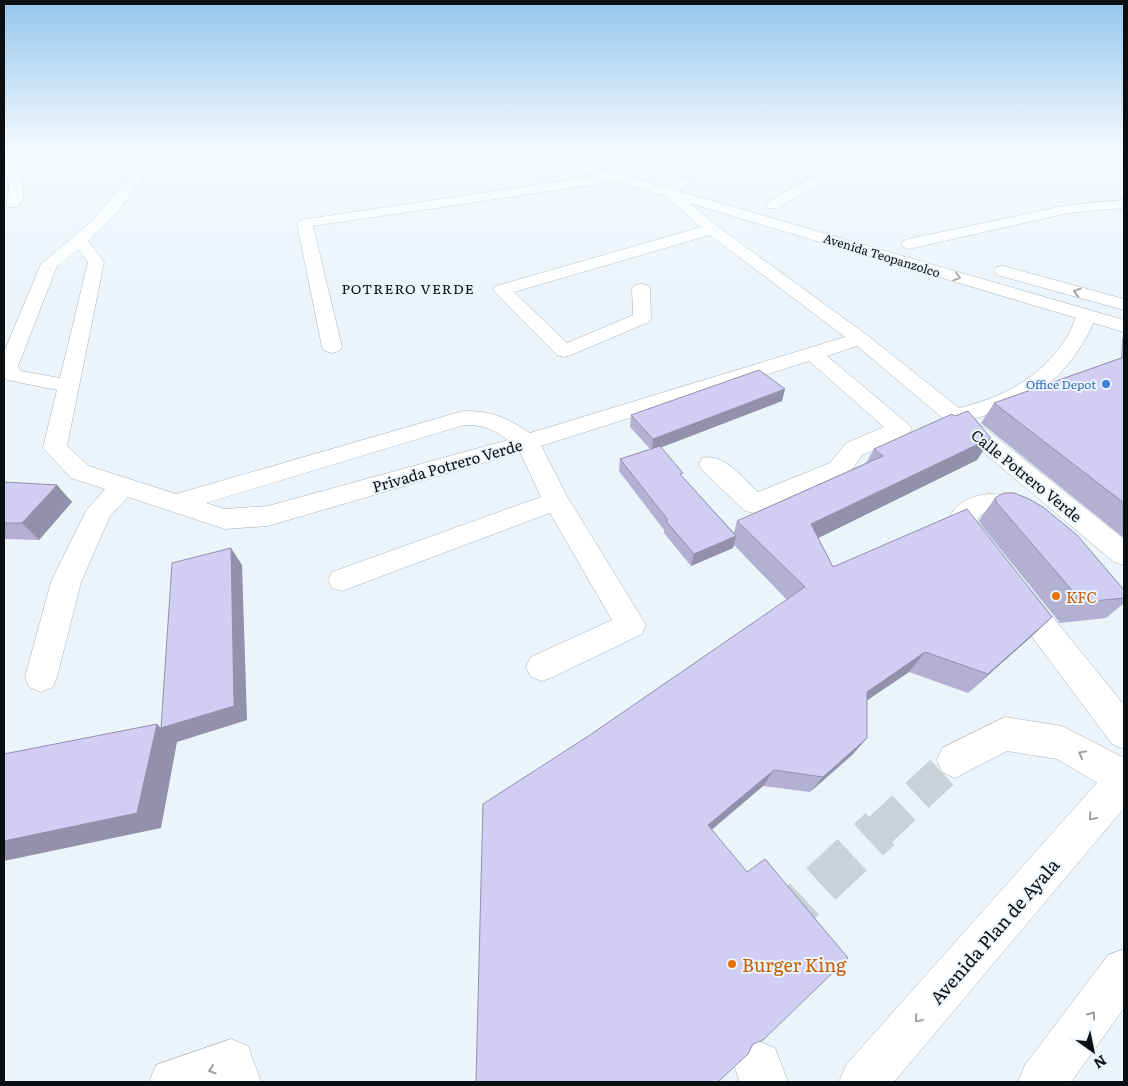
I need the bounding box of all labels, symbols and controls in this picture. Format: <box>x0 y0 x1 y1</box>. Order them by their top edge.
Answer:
street label: Avenida Teopanzolco <box>821 229 943 281</box>
one-way arrow <box>952 272 960 282</box>
district label: POTRERO VERDE <box>341 278 475 298</box>
one-way arrow <box>1074 288 1082 298</box>
place label: Office Depot <box>1026 375 1096 393</box>
marker: Office Depot <box>1100 378 1112 390</box>
street label: Calle Potrero Verde <box>967 423 1088 527</box>
street label: Privada Potrero Verde <box>369 432 525 497</box>
place label: KFC <box>1066 585 1097 608</box>
marker: KFC <box>1050 590 1062 602</box>
one-way arrow <box>1078 750 1087 760</box>
one-way arrow <box>1089 811 1098 820</box>
street label: Avenida Plan de Ayala <box>923 852 1065 1010</box>
place label: Burger King <box>742 951 847 978</box>
marker: Burger King <box>726 958 738 970</box>
one-way arrow <box>1086 1011 1095 1021</box>
one-way arrow <box>915 1013 923 1022</box>
north arrow <box>1068 1026 1118 1076</box>
text: N <box>1090 1051 1111 1074</box>
one-way arrow <box>208 1064 216 1074</box>

